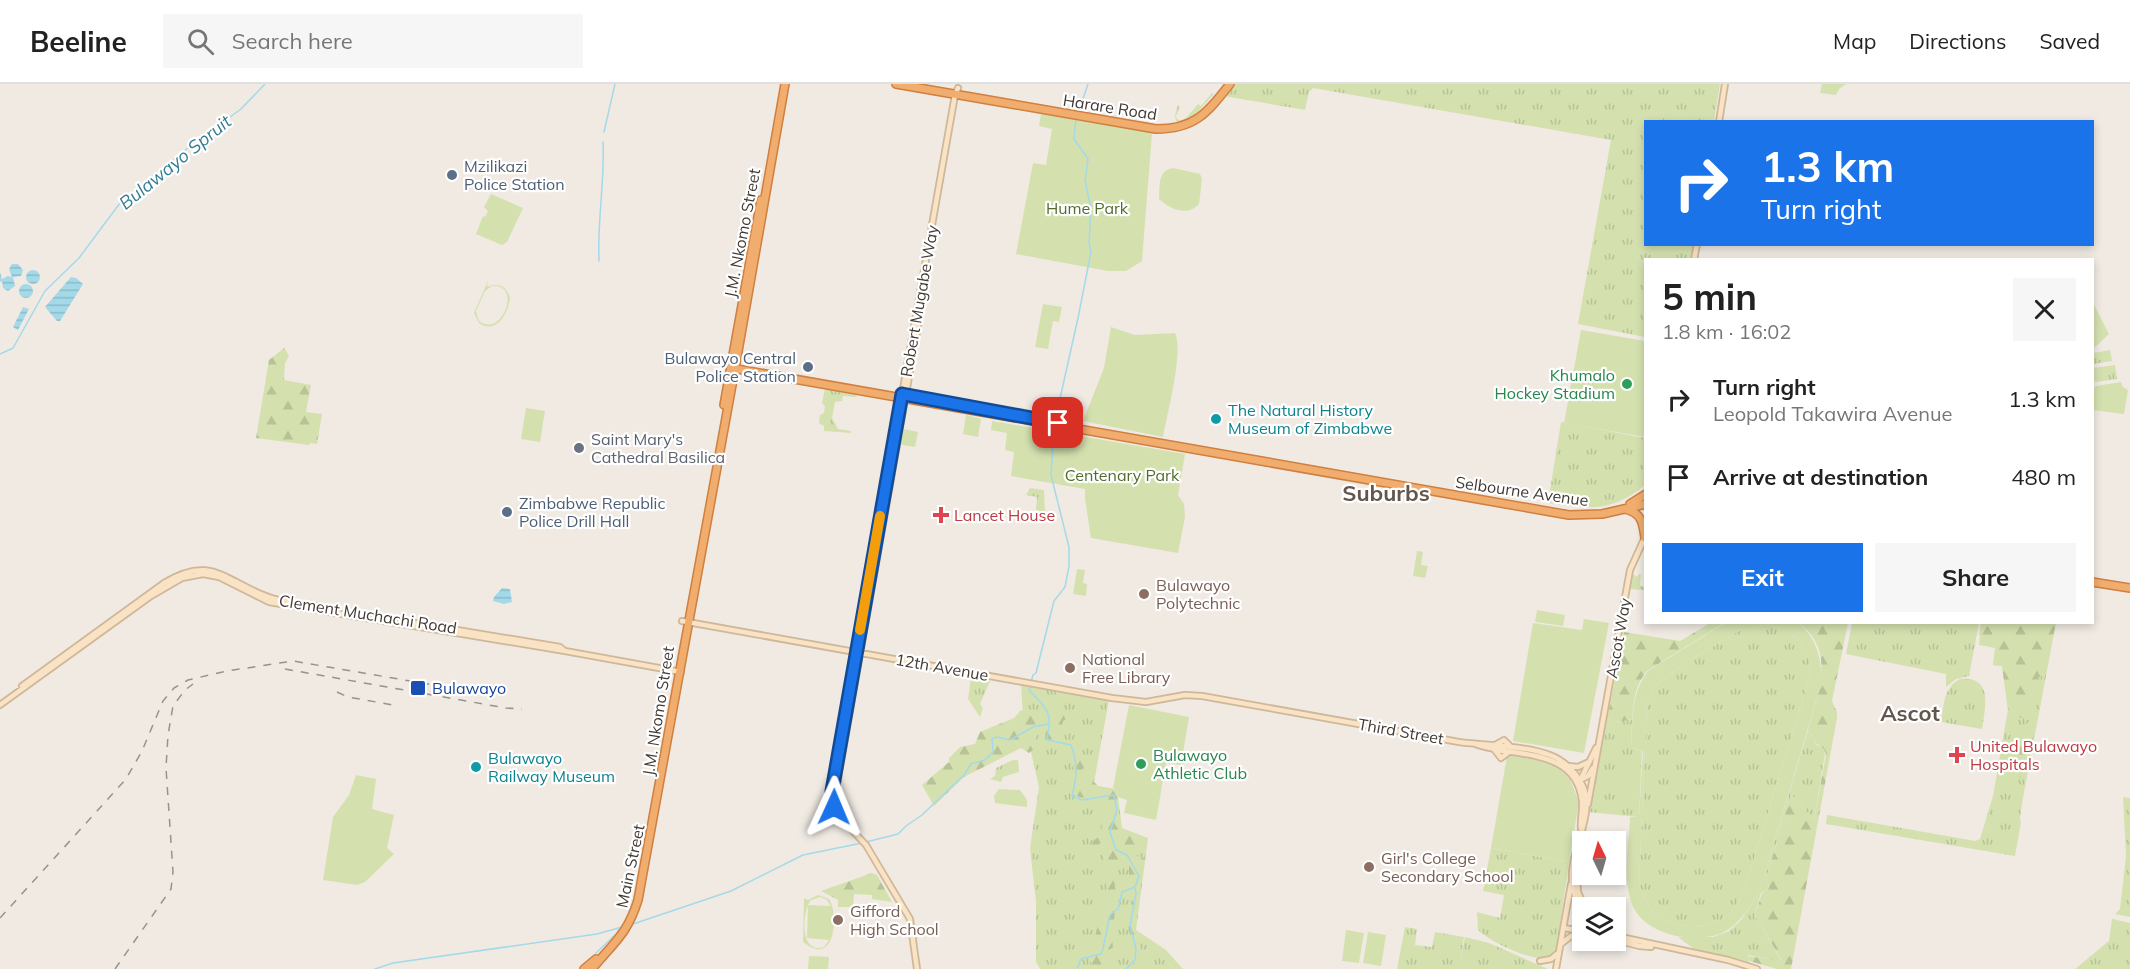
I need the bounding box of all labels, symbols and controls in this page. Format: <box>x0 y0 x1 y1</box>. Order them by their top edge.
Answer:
search box <box>163 14 583 68</box>
text: Beeline <box>30 24 127 59</box>
icon: search <box>184 25 217 58</box>
text: Search here <box>232 27 353 55</box>
text: Map <box>1833 28 1876 54</box>
text: Directions <box>1909 28 2006 54</box>
text: Saved <box>2039 28 2100 54</box>
street label: Harare Road <box>1062 90 1158 124</box>
water label: Bulawayo Spruit <box>114 109 236 214</box>
text: 1.3 km <box>1761 140 1894 193</box>
icon: right <box>1662 144 1740 222</box>
place label: Mzilikazi Police Station <box>464 156 565 194</box>
street label: J.M. Nkomo Street <box>720 166 764 299</box>
marker: Mzilikazi Police Station <box>445 168 459 182</box>
text: Turn right <box>1761 192 1881 226</box>
park label: Hume Park <box>1046 198 1129 218</box>
street label: Robert Mugabe Way <box>896 223 942 379</box>
text: 5 min <box>1662 274 1757 319</box>
button: close <box>2013 278 2076 341</box>
text: 1.8 km · 16:02 <box>1662 319 1791 344</box>
place label: Bulawayo Central Police Station <box>664 348 796 386</box>
marker: Bulawayo Central Police Station <box>801 360 815 374</box>
place label: Khumalo Hockey Stadium <box>1495 365 1615 403</box>
text: Turn right <box>1713 373 1816 401</box>
marker: Khumalo Hockey Stadium <box>1620 377 1634 391</box>
icon: right <box>1662 383 1695 416</box>
text: 1.3 km <box>2008 385 2076 413</box>
pin <box>1032 397 1083 448</box>
place label: The Natural History Museum of Zimbabwe <box>1228 400 1392 438</box>
text: Leopold Takawira Avenue <box>1713 401 1952 426</box>
icon: arrive <box>1041 406 1074 439</box>
marker: The Natural History Museum of Zimbabwe <box>1209 412 1223 426</box>
place label: Saint Mary's Cathedral Basilica <box>591 429 725 467</box>
marker: Saint Mary's Cathedral Basilica <box>572 441 586 455</box>
icon: arrive <box>1662 461 1695 494</box>
text: Arrive at destination <box>1713 463 1928 491</box>
text: 480 m <box>2011 463 2076 491</box>
park label: Centenary Park <box>1065 465 1180 485</box>
street label: Selbourne Avenue <box>1454 472 1590 510</box>
district label: Suburbs <box>1342 479 1430 507</box>
place label: Zimbabwe Republic Police Drill Hall <box>519 493 665 531</box>
marker: Zimbabwe Republic Police Drill Hall <box>500 505 514 519</box>
place label: Lancet House <box>954 505 1055 525</box>
marker: Lancet House <box>932 506 950 524</box>
button: Exit <box>1662 543 1863 612</box>
button: Share <box>1875 543 2076 612</box>
place label: Bulawayo Polytechnic <box>1156 575 1240 613</box>
marker: Bulawayo Polytechnic <box>1137 587 1151 601</box>
street label: Clement Muchachi Road <box>278 590 458 638</box>
street label: Ascot Way <box>1601 596 1635 680</box>
street label: J.M. Nkomo Street <box>638 644 678 777</box>
street label: 12th Avenue <box>894 649 990 685</box>
place label: National Free Library <box>1082 649 1171 687</box>
marker: National Free Library <box>1063 661 1077 675</box>
place label: Bulawayo <box>432 678 506 698</box>
marker: Bulawayo <box>409 679 427 697</box>
district label: Ascot <box>1880 699 1940 727</box>
street label: Third Street <box>1357 714 1446 748</box>
place label: United Bulawayo Hospitals <box>1970 736 2097 774</box>
place label: Bulawayo Athletic Club <box>1153 745 1247 783</box>
marker: United Bulawayo Hospitals <box>1948 746 1966 764</box>
place label: Bulawayo Railway Museum <box>488 748 615 786</box>
marker: Bulawayo Athletic Club <box>1134 757 1148 771</box>
marker: Bulawayo Railway Museum <box>469 760 483 774</box>
position arrow <box>802 775 866 839</box>
street label: Main Street <box>611 822 649 910</box>
north arrow <box>1572 831 1626 885</box>
map controls <box>1572 831 1626 951</box>
place label: Girl's College Secondary School <box>1381 848 1513 886</box>
marker: Girl's College Secondary School <box>1362 860 1376 874</box>
button: layers <box>1572 897 1626 951</box>
place label: Gifford High School <box>850 901 939 939</box>
marker: Gifford High School <box>831 913 845 927</box>

